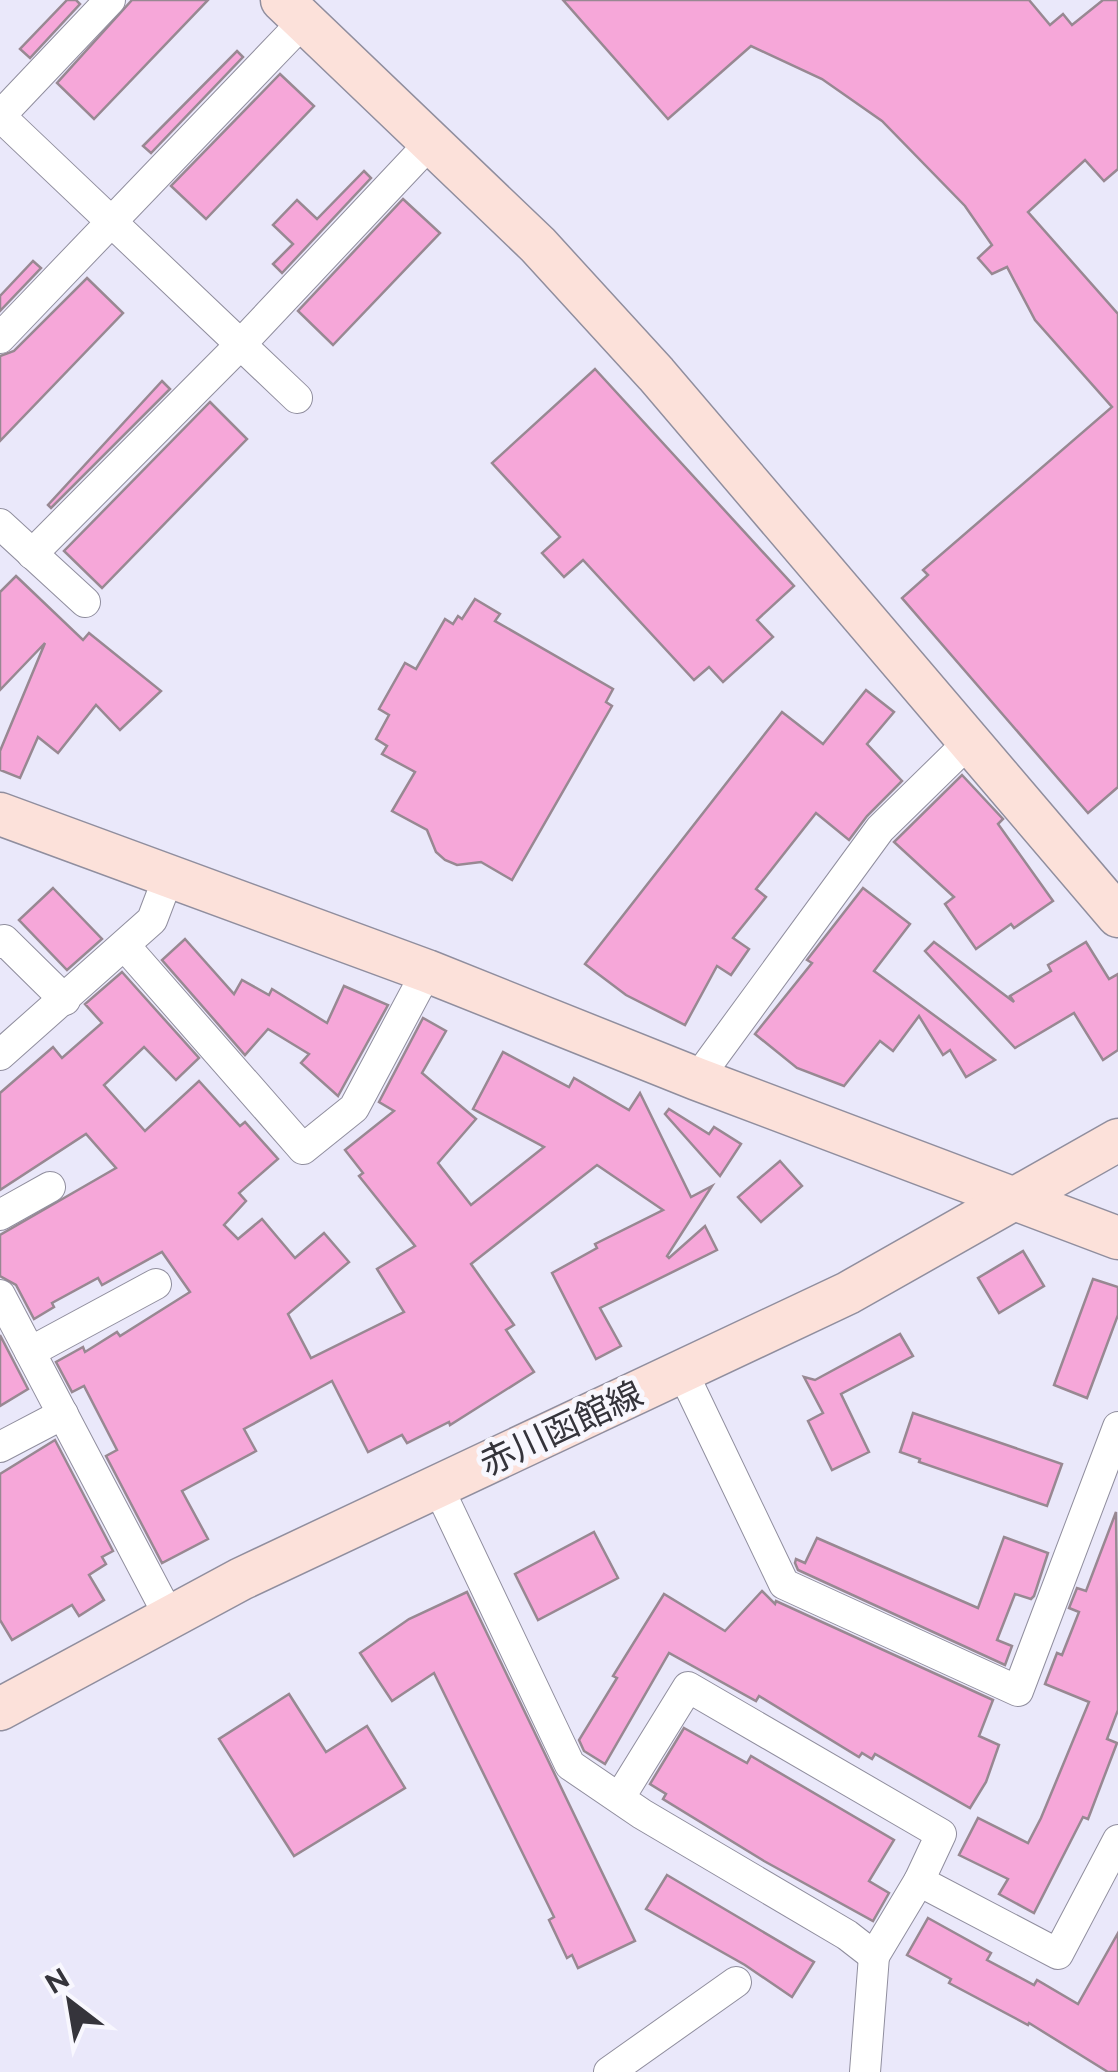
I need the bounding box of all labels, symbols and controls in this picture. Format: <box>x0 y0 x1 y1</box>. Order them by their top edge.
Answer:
street label: 赤川函館線 <box>473 1372 649 1484</box>
north arrow <box>20 1952 120 2052</box>
text: N <box>40 1961 75 2001</box>

